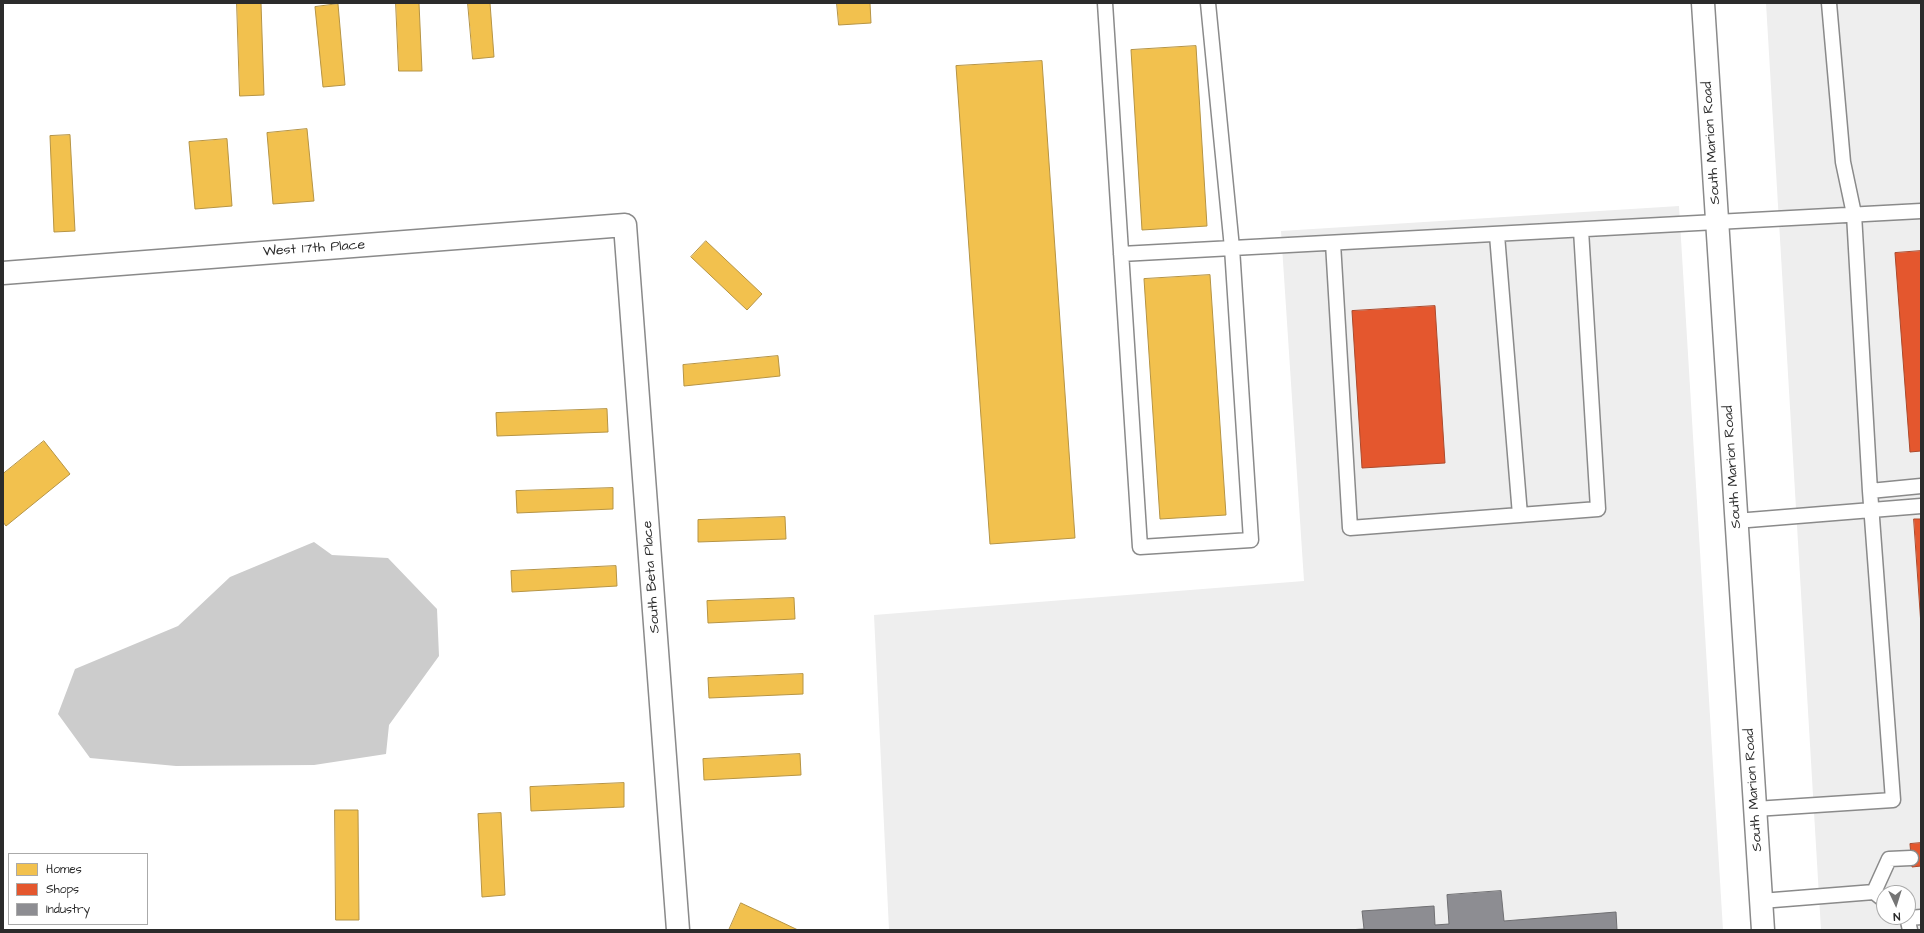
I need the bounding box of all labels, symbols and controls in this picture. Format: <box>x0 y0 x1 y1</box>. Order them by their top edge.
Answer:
street label: South Marion Road <box>1699 81 1725 205</box>
street label: West 17th Place <box>262 237 366 261</box>
street label: South Marion Road <box>1720 405 1746 529</box>
street label: South Beta Place <box>640 520 664 634</box>
street label: South Marion Road <box>1741 728 1767 852</box>
legend <box>8 853 148 925</box>
text: Homes <box>46 861 82 878</box>
text: Shops <box>46 881 79 898</box>
north arrow <box>1876 885 1916 925</box>
text: Industry <box>46 901 90 918</box>
text: N <box>1893 909 1901 924</box>

